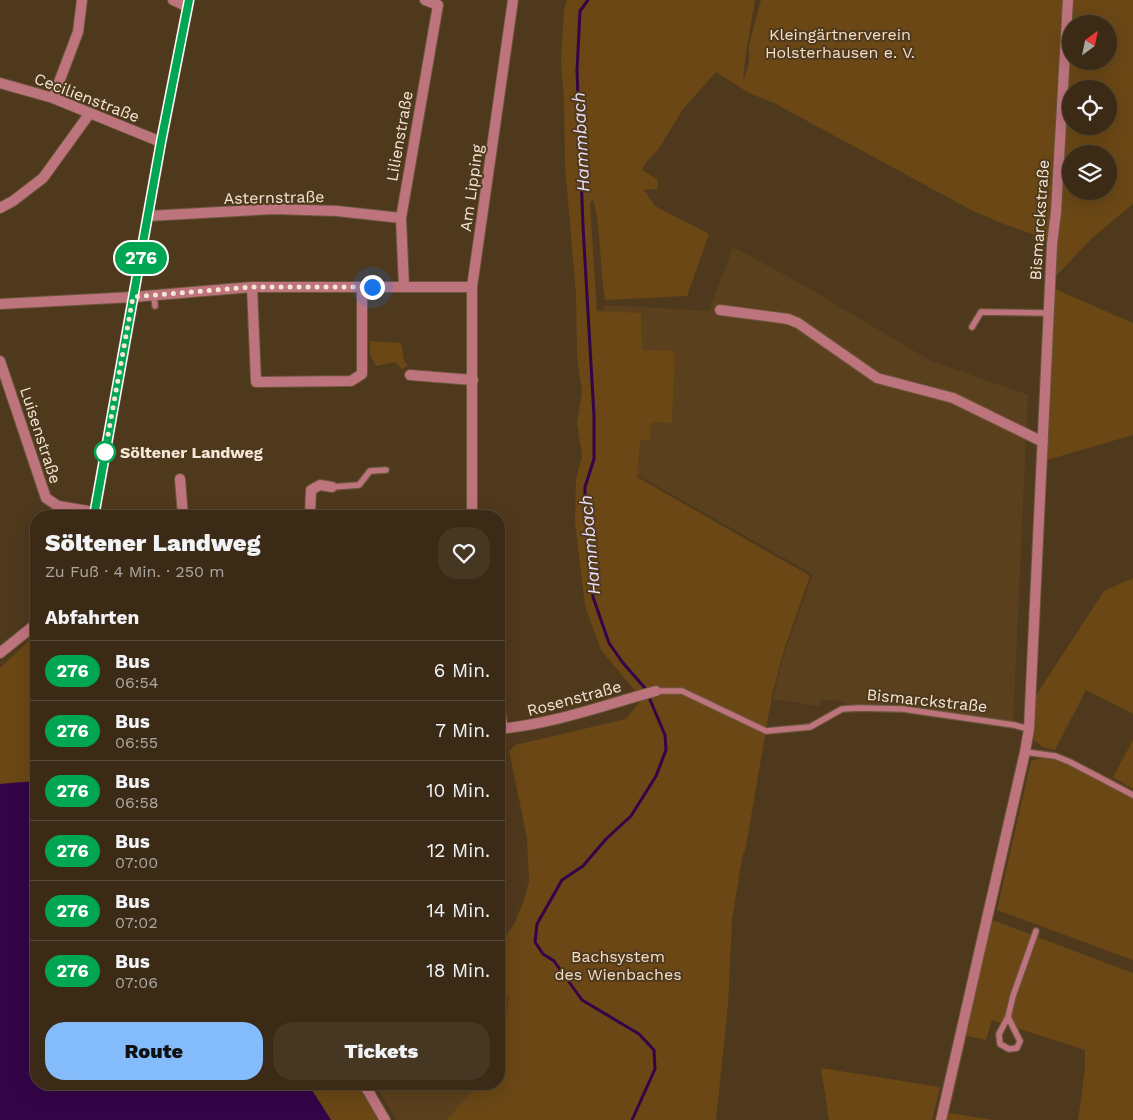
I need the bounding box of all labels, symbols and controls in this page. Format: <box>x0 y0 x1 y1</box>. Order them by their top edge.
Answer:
north arrow <box>1062 15 1118 70</box>
map controls <box>1062 15 1117 200</box>
park label: Kleingärtnerverein Holsterhausen e. V. <box>765 25 915 62</box>
street label: Cecilienstraße <box>31 69 142 126</box>
button: locate <box>1062 80 1117 135</box>
street label: Lilienstraße <box>382 89 417 183</box>
water label: Hammbach <box>567 91 594 193</box>
street label: Am Lipping <box>456 143 487 233</box>
button: layers <box>1062 145 1117 200</box>
street label: Bismarckstraße <box>1026 159 1053 281</box>
street label: Asternstraße <box>223 187 325 208</box>
line badge: 276 <box>112 242 170 274</box>
text: 276 <box>125 247 157 268</box>
your location <box>360 275 385 300</box>
street label: Luisenstraße <box>16 384 65 486</box>
marker: Söltener Landweg <box>94 441 116 463</box>
place label: Söltener Landweg <box>120 443 263 462</box>
water label: Hammbach <box>575 494 604 596</box>
button: heart <box>438 527 490 579</box>
text: Söltener Landweg <box>45 529 260 557</box>
text: Zu Fuß · 4 Min. · 250 m <box>45 562 225 581</box>
text: Abfahrten <box>45 606 139 629</box>
text: Bus <box>115 650 150 673</box>
text: 6 Min. <box>434 659 490 682</box>
text: 276 <box>57 660 88 681</box>
text: 06:54 <box>115 673 159 692</box>
street label: Rosenstraße <box>525 677 624 720</box>
street label: Bismarckstraße <box>866 685 988 716</box>
text: Bus <box>115 710 150 733</box>
text: 7 Min. <box>435 719 490 742</box>
text: 276 <box>57 720 88 741</box>
text: 06:55 <box>115 733 158 752</box>
text: Bus <box>115 770 150 793</box>
text: 10 Min. <box>426 779 490 802</box>
text: 276 <box>57 780 88 801</box>
text: 06:58 <box>115 793 159 812</box>
text: Bus <box>115 830 150 853</box>
text: 12 Min. <box>427 839 490 862</box>
text: 276 <box>57 840 88 861</box>
text: 07:00 <box>115 853 158 872</box>
text: Bus <box>115 890 150 913</box>
text: 14 Min. <box>426 899 490 922</box>
text: 276 <box>57 900 88 921</box>
text: 07:02 <box>115 913 158 932</box>
park label: Bachsystem des Wienbaches <box>554 947 682 984</box>
text: Bus <box>115 950 150 973</box>
text: 18 Min. <box>426 959 490 982</box>
text: 276 <box>57 960 88 981</box>
text: 07:06 <box>115 973 158 992</box>
button: Route <box>45 1022 263 1080</box>
button: Tickets <box>273 1022 490 1080</box>

